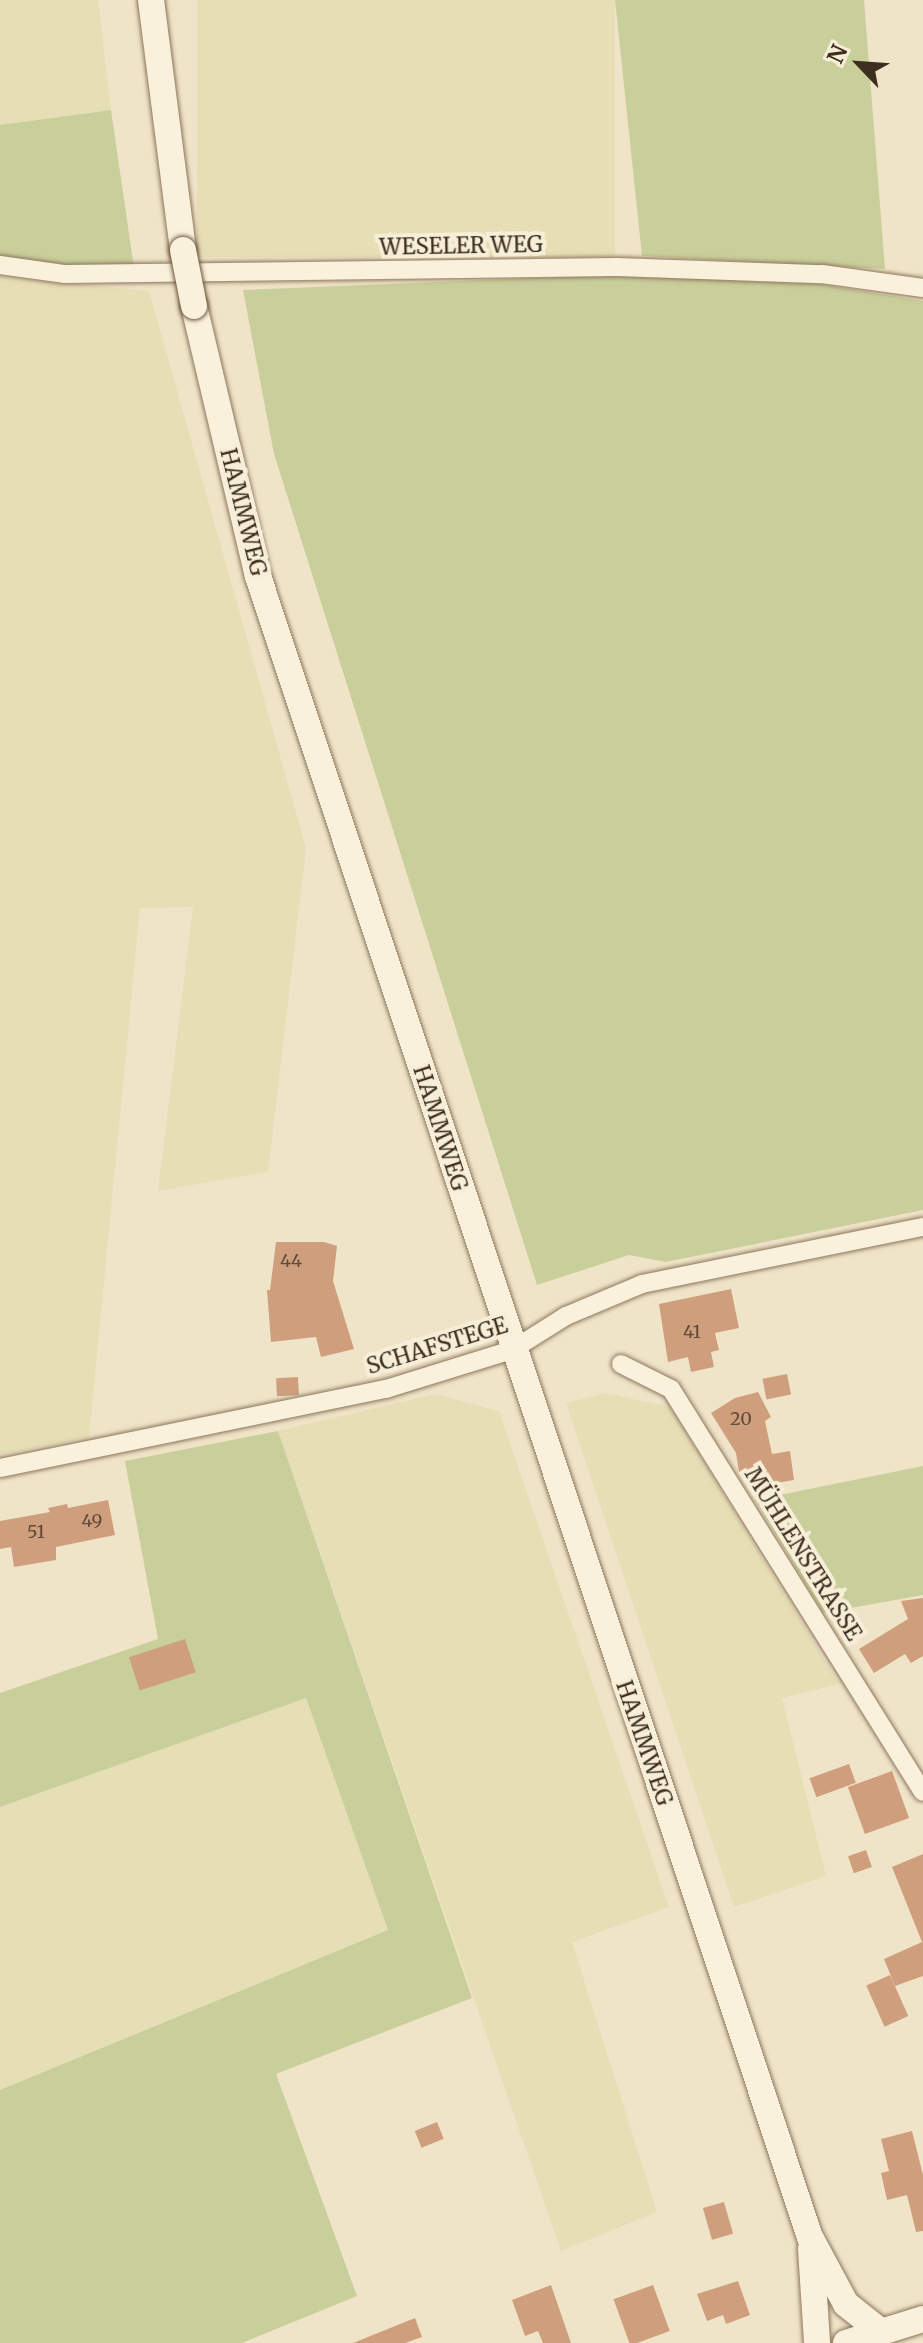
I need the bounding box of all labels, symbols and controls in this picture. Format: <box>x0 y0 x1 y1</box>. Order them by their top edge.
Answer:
north arrow <box>819 24 899 104</box>
text: N <box>821 40 854 68</box>
street label: WESELER WEG <box>379 231 543 261</box>
street label: HAMMWEG <box>214 446 272 578</box>
street label: HAMMWEG <box>407 1062 473 1194</box>
house number: 44 <box>280 1250 302 1272</box>
street label: SCHAFSTEGE <box>363 1312 511 1380</box>
house number: 41 <box>683 1321 701 1343</box>
house number: 20 <box>730 1408 752 1430</box>
street label: MÜHLENSTRASSE <box>739 1463 867 1645</box>
house number: 49 <box>82 1510 102 1532</box>
house number: 51 <box>27 1521 45 1543</box>
street label: HAMMWEG <box>610 1677 678 1809</box>

